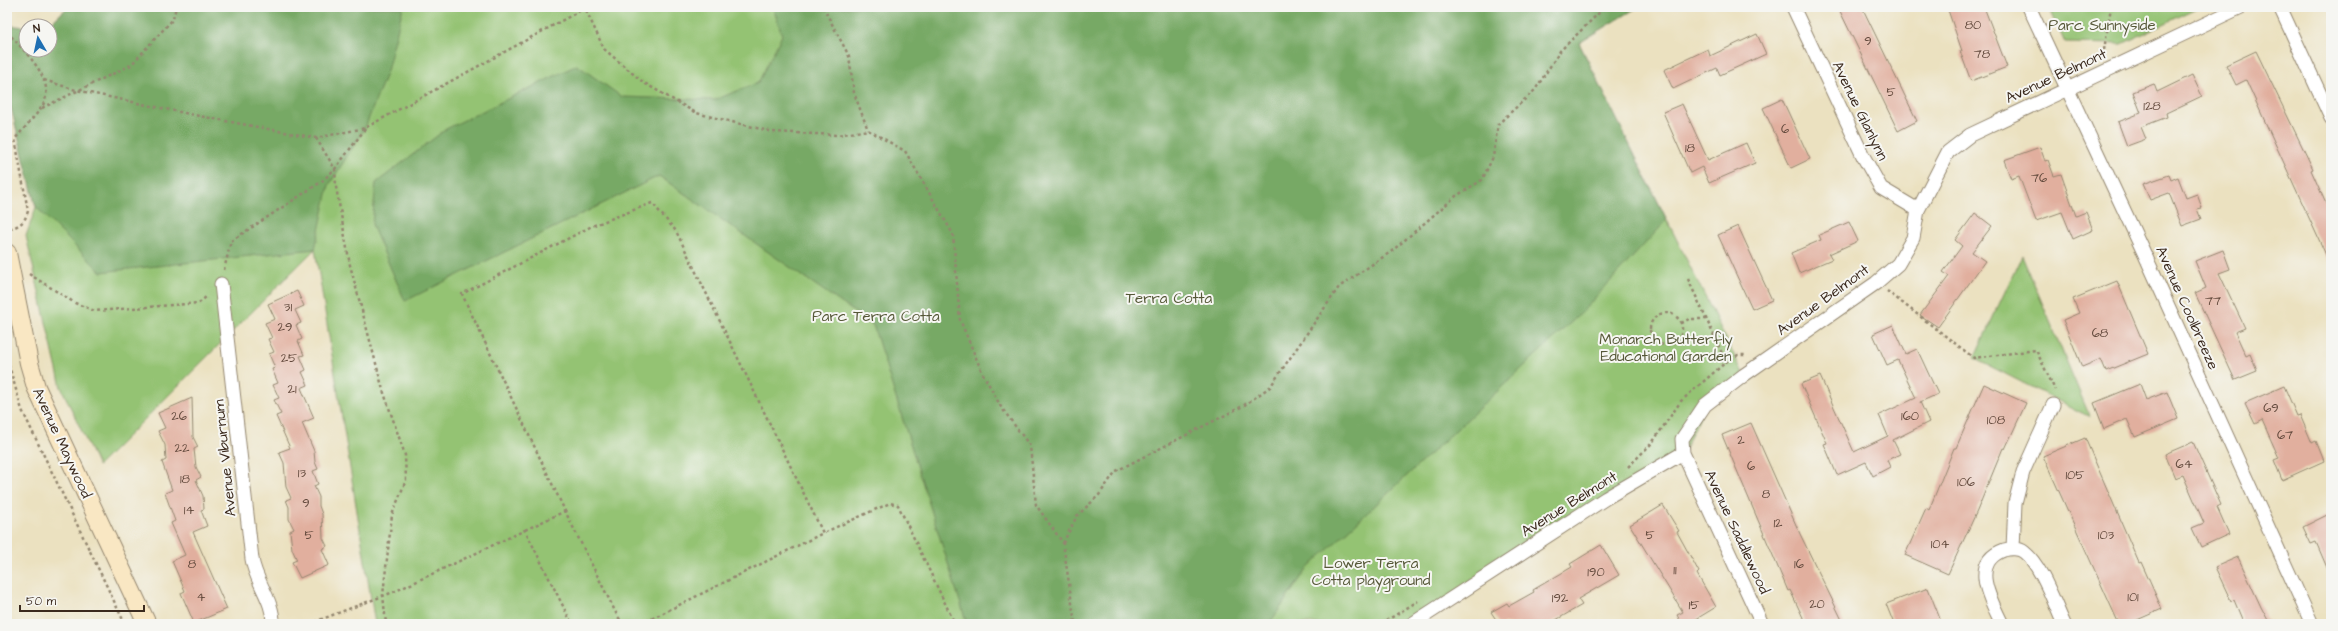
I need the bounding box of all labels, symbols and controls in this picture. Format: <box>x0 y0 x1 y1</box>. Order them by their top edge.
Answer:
park label: Parc Sunnyside <box>2048 15 2156 37</box>
house number: 80 <box>1965 16 1981 34</box>
north arrow <box>18 18 58 58</box>
text: N <box>32 21 41 37</box>
house number: 9 <box>1864 32 1872 50</box>
street label: Avenue Belmont <box>2002 43 2110 109</box>
house number: 78 <box>1974 45 1991 63</box>
street label: Avenue Glanlynn <box>1826 58 1893 165</box>
house number: 5 <box>1886 83 1896 101</box>
house number: 128 <box>2143 97 2161 115</box>
house number: 6 <box>1781 120 1789 138</box>
house number: 18 <box>1685 139 1696 157</box>
house number: 76 <box>2031 169 2047 187</box>
street label: Avenue Coolbreeze <box>2150 243 2224 373</box>
street label: Avenue Belmont <box>1773 259 1873 341</box>
park label: Terra Cotta <box>1126 288 1213 309</box>
house number: 77 <box>2205 292 2221 310</box>
house number: 31 <box>284 298 292 316</box>
park label: Parc Terra Cotta <box>812 306 940 327</box>
house number: 29 <box>278 318 292 336</box>
house number: 68 <box>2092 324 2109 342</box>
park label: Monarch Butterfly Educational Garden <box>1599 329 1733 367</box>
house number: 25 <box>281 349 297 367</box>
house number: 21 <box>287 380 297 398</box>
street label: Avenue Maywood <box>26 384 97 502</box>
street label: Avenue Viburnum <box>208 398 242 518</box>
house number: 69 <box>2263 399 2279 417</box>
house number: 26 <box>171 407 187 425</box>
house number: 160 <box>1901 407 1919 425</box>
house number: 108 <box>1987 411 2006 429</box>
house number: 67 <box>2277 426 2293 444</box>
house number: 2 <box>1737 431 1745 449</box>
house number: 22 <box>175 439 190 457</box>
house number: 64 <box>2176 455 2193 473</box>
house number: 6 <box>1747 457 1755 475</box>
house number: 13 <box>298 464 307 482</box>
street label: Avenue Belmont <box>1517 466 1621 542</box>
house number: 105 <box>2065 466 2085 484</box>
street label: Avenue Saddlewood <box>1699 467 1775 598</box>
house number: 18 <box>180 470 191 488</box>
house number: 106 <box>1957 473 1975 491</box>
house number: 8 <box>1762 485 1771 503</box>
house number: 9 <box>302 494 310 512</box>
house number: 14 <box>184 501 194 519</box>
house number: 12 <box>1773 514 1783 532</box>
house number: 5 <box>304 526 314 544</box>
house number: 5 <box>1645 526 1655 544</box>
house number: 103 <box>2098 526 2115 544</box>
house number: 104 <box>1931 535 1950 553</box>
park label: Lower Terra Cotta playground <box>1312 553 1431 592</box>
house number: 8 <box>188 555 197 573</box>
house number: 16 <box>1794 555 1804 573</box>
house number: 11 <box>1673 561 1677 579</box>
house number: 190 <box>1587 563 1605 581</box>
scale bar <box>20 587 144 613</box>
house number: 4 <box>197 588 206 606</box>
house number: 101 <box>2127 588 2139 606</box>
house number: 192 <box>1552 589 1569 607</box>
text: 50 m <box>26 593 57 610</box>
house number: 20 <box>1809 595 1825 613</box>
house number: 15 <box>1689 596 1699 614</box>

